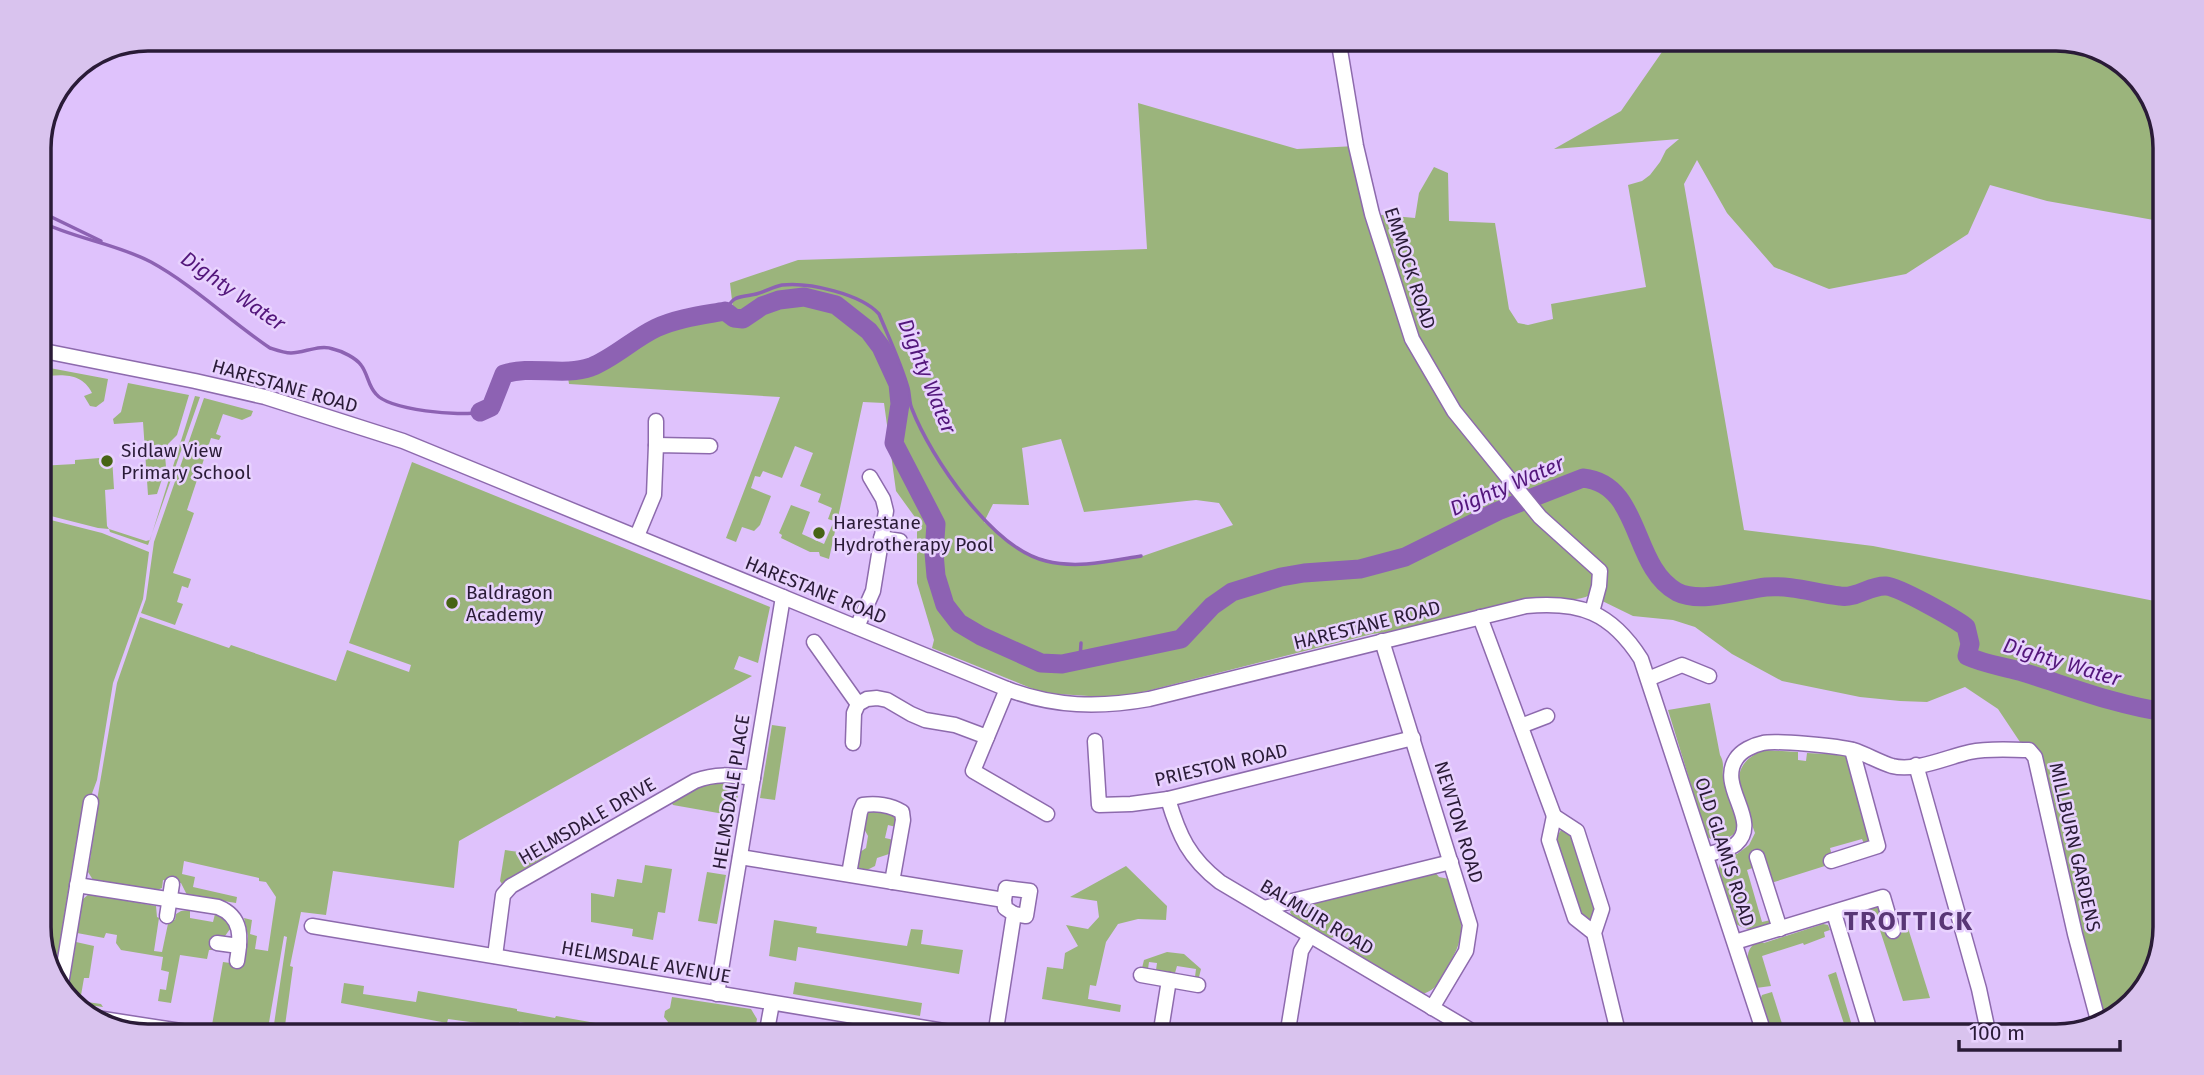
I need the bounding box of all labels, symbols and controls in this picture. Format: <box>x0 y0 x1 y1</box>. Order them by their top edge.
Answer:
street label: EMMOCK ROAD <box>1379 204 1441 332</box>
water label: Dighty Water <box>176 246 291 337</box>
water label: Dighty Water <box>892 315 962 438</box>
street label: HARESTANE ROAD <box>209 354 361 418</box>
place label: Sidlaw View Primary School <box>121 439 251 484</box>
water label: Dighty Water <box>1446 450 1569 522</box>
marker: Sidlaw View Primary School <box>99 453 115 469</box>
place label: Harestane Hydrotherapy Pool <box>833 511 994 556</box>
marker: Harestane Hydrotherapy Pool <box>811 525 827 541</box>
street label: HARESTANE ROAD <box>742 551 890 629</box>
place label: Baldragon Academy <box>466 581 553 626</box>
marker: Baldragon Academy <box>444 595 460 611</box>
street label: HARESTANE ROAD <box>1291 596 1443 654</box>
water label: Dighty Water <box>2000 632 2125 692</box>
street label: HELMSDALE PLACE <box>707 713 755 871</box>
street label: PRIESTON ROAD <box>1152 739 1290 791</box>
street label: NEWTON ROAD <box>1430 758 1488 886</box>
street label: MILLBURN GARDENS <box>2044 760 2106 934</box>
street label: HELMSDALE DRIVE <box>514 772 660 870</box>
street label: OLD GLAMIS ROAD <box>1690 775 1760 929</box>
street label: BALMUIR ROAD <box>1256 874 1378 960</box>
district label: TROTTICK <box>1844 906 1974 937</box>
street label: HELMSDALE AVENUE <box>559 936 733 988</box>
scale bar <box>1959 1009 2120 1052</box>
text: 100 m <box>1969 1020 2025 1046</box>

